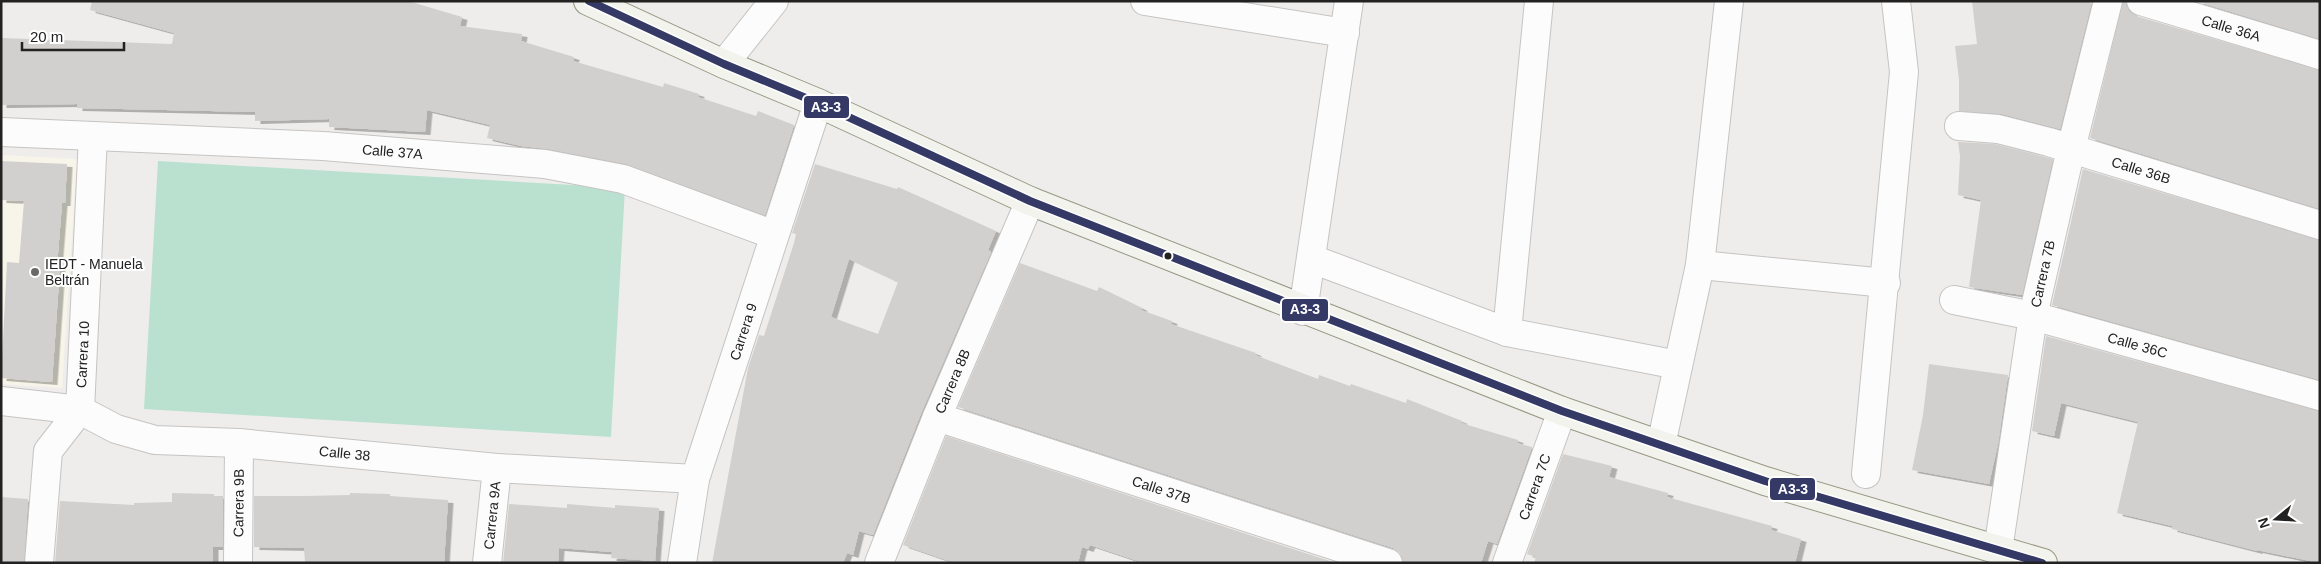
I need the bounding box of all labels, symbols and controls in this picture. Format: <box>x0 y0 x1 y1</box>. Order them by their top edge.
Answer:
street label: Calle 36A <box>2200 12 2263 45</box>
scale bar <box>22 20 125 52</box>
text: 20 m <box>30 28 63 45</box>
line badge: A3-3 <box>803 95 850 119</box>
text: A3-3 <box>811 99 841 115</box>
street label: Calle 37A <box>362 141 424 162</box>
street label: Calle 36B <box>2110 154 2172 187</box>
street label: Carrera 7B <box>2027 238 2058 309</box>
unlabelled marker <box>1163 251 1173 261</box>
place label: IEDT - Manuela Beltrán <box>45 256 143 288</box>
marker: IEDT - Manuela Beltrán <box>29 266 41 278</box>
line badge: A3-3 <box>1281 298 1329 322</box>
street label: Carrera 9 <box>726 301 760 362</box>
text: A3-3 <box>1290 301 1320 317</box>
street label: Carrera 10 <box>73 320 92 388</box>
street label: Calle 36C <box>2106 329 2169 361</box>
street label: Carrera 8B <box>931 347 973 416</box>
street label: Calle 38 <box>318 443 371 464</box>
street label: Carrera 7C <box>1515 452 1554 522</box>
street label: Carrera 9B <box>230 469 247 537</box>
street label: Calle 37B <box>1130 473 1193 507</box>
line badge: A3-3 <box>1769 477 1816 501</box>
street label: Carrera 9A <box>480 480 504 550</box>
text: A3-3 <box>1778 481 1808 497</box>
north arrow <box>2251 494 2301 544</box>
text: N <box>2254 516 2273 530</box>

